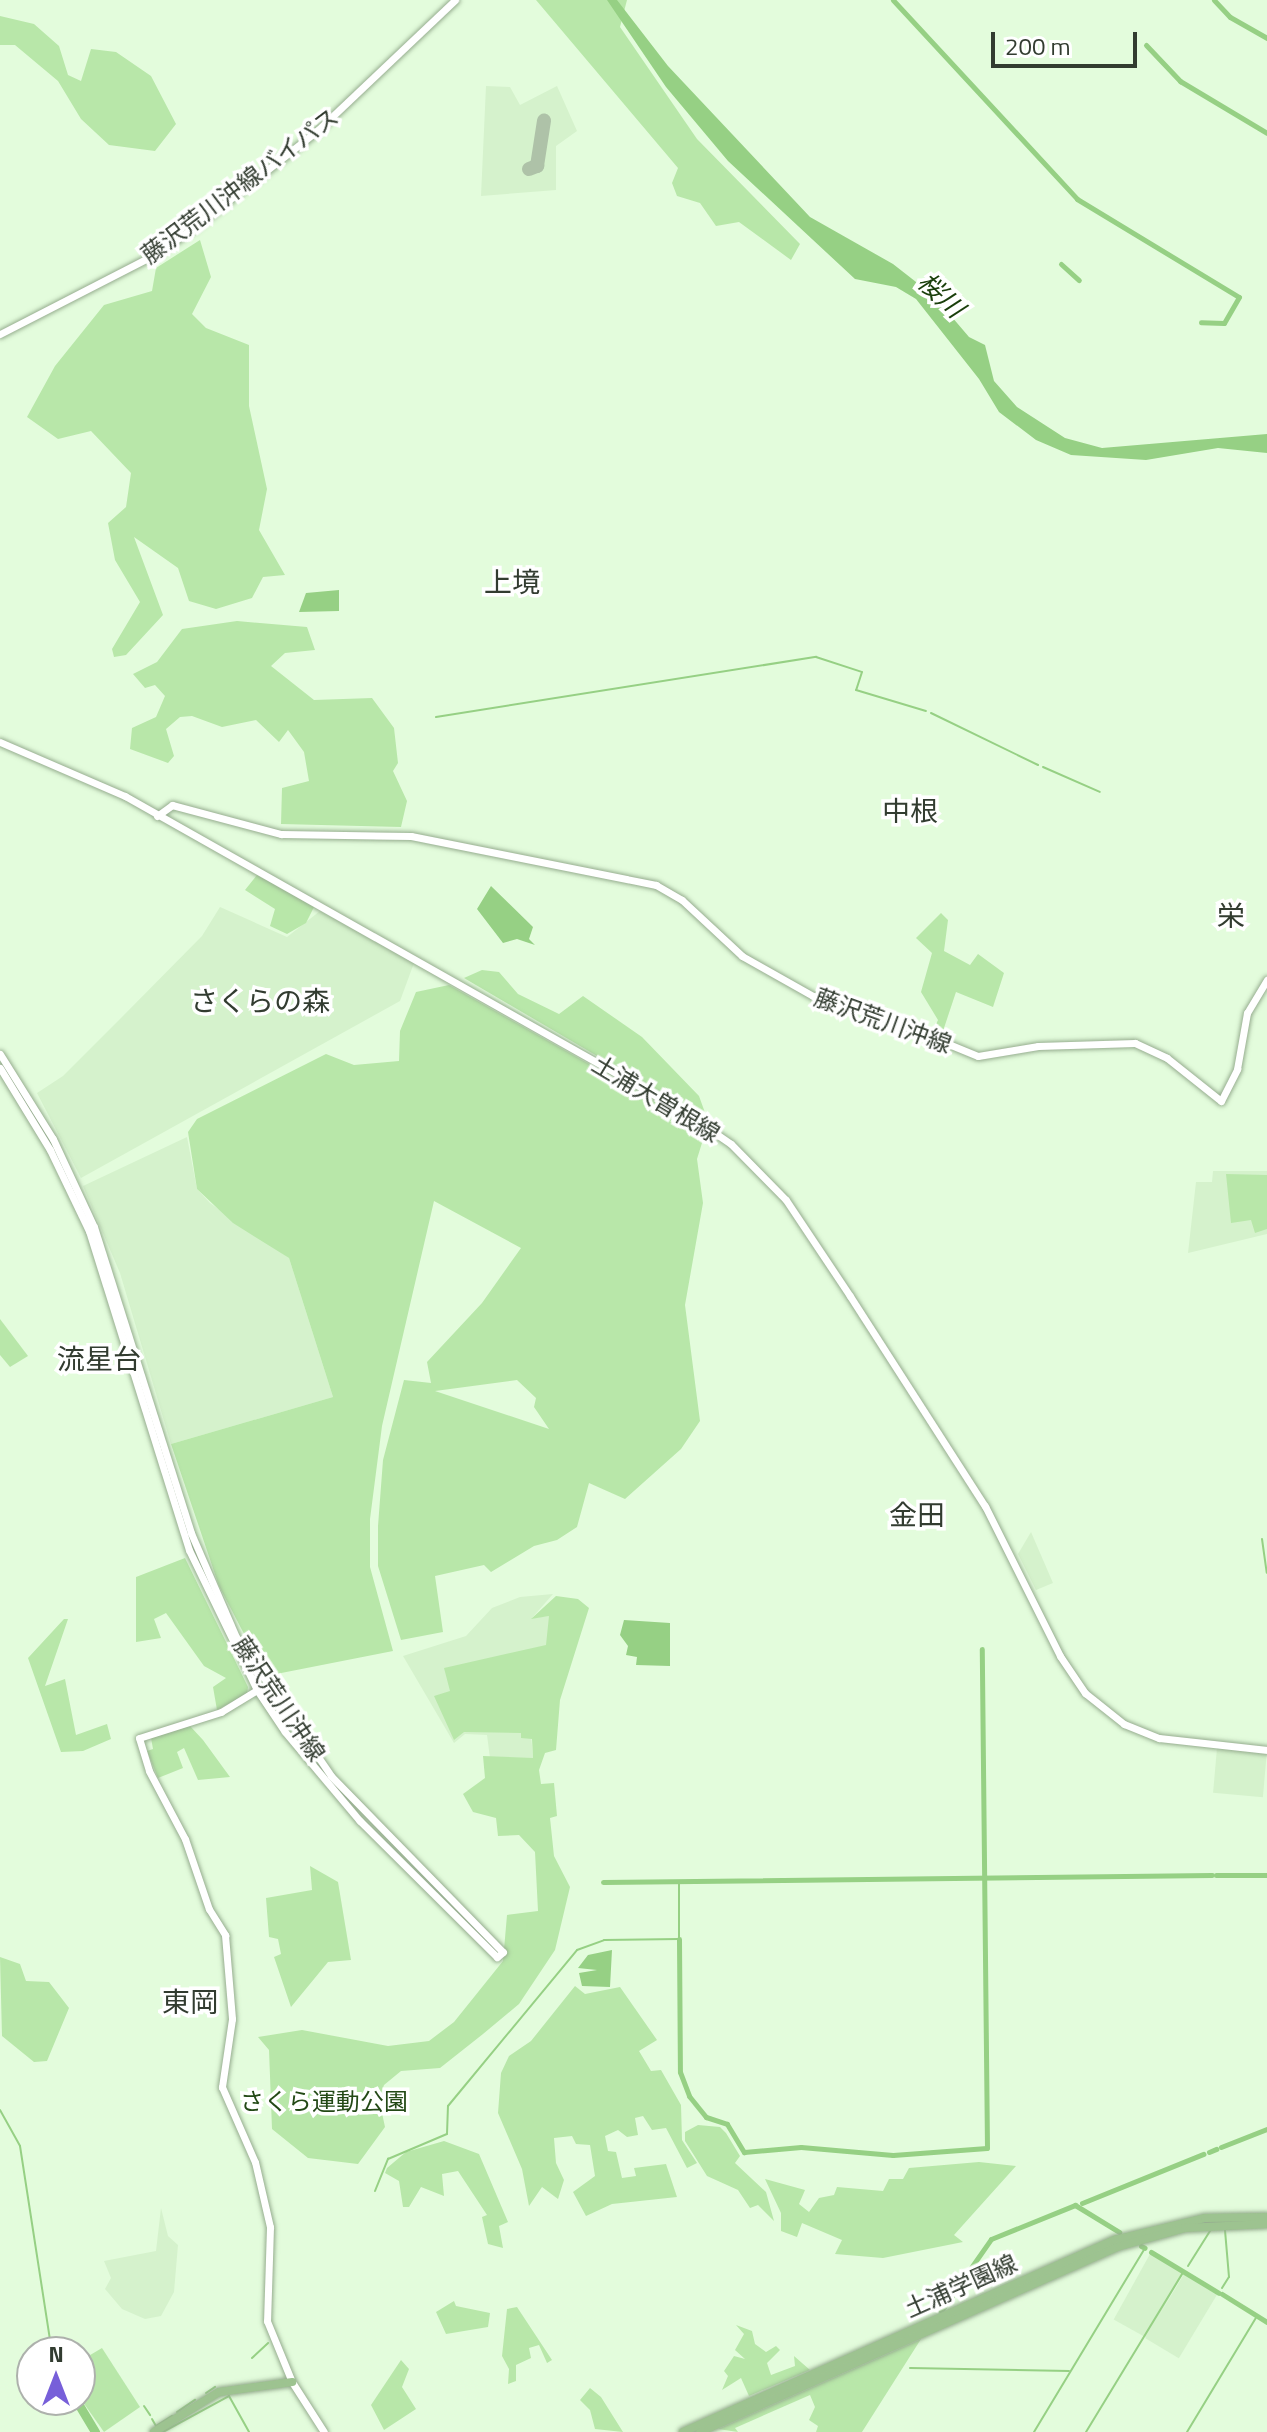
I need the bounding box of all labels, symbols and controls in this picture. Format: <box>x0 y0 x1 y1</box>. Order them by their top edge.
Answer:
scale bar <box>995 16 1141 66</box>
text: 200 m <box>1005 28 1071 64</box>
street label: 藤沢荒川沖線バイパス <box>135 102 345 270</box>
water label: 桜川 <box>911 266 971 324</box>
district label: 上境 <box>484 565 540 599</box>
district label: 中根 <box>882 794 938 828</box>
district label: 栄 <box>1217 899 1245 933</box>
street label: 藤沢荒川沖線 <box>810 983 956 1059</box>
district label: さくらの森 <box>190 984 330 1018</box>
street label: 土浦大曽根線 <box>587 1050 725 1148</box>
district label: 流星台 <box>57 1342 141 1376</box>
district label: 金田 <box>889 1498 945 1532</box>
street label: 藤沢荒川沖線 <box>227 1631 331 1767</box>
district label: 東岡 <box>162 1985 218 2019</box>
park label: さくら運動公園 <box>240 2088 408 2116</box>
street label: 土浦学園線 <box>900 2248 1022 2324</box>
north arrow <box>16 2336 96 2416</box>
text: N <box>48 2337 64 2371</box>

